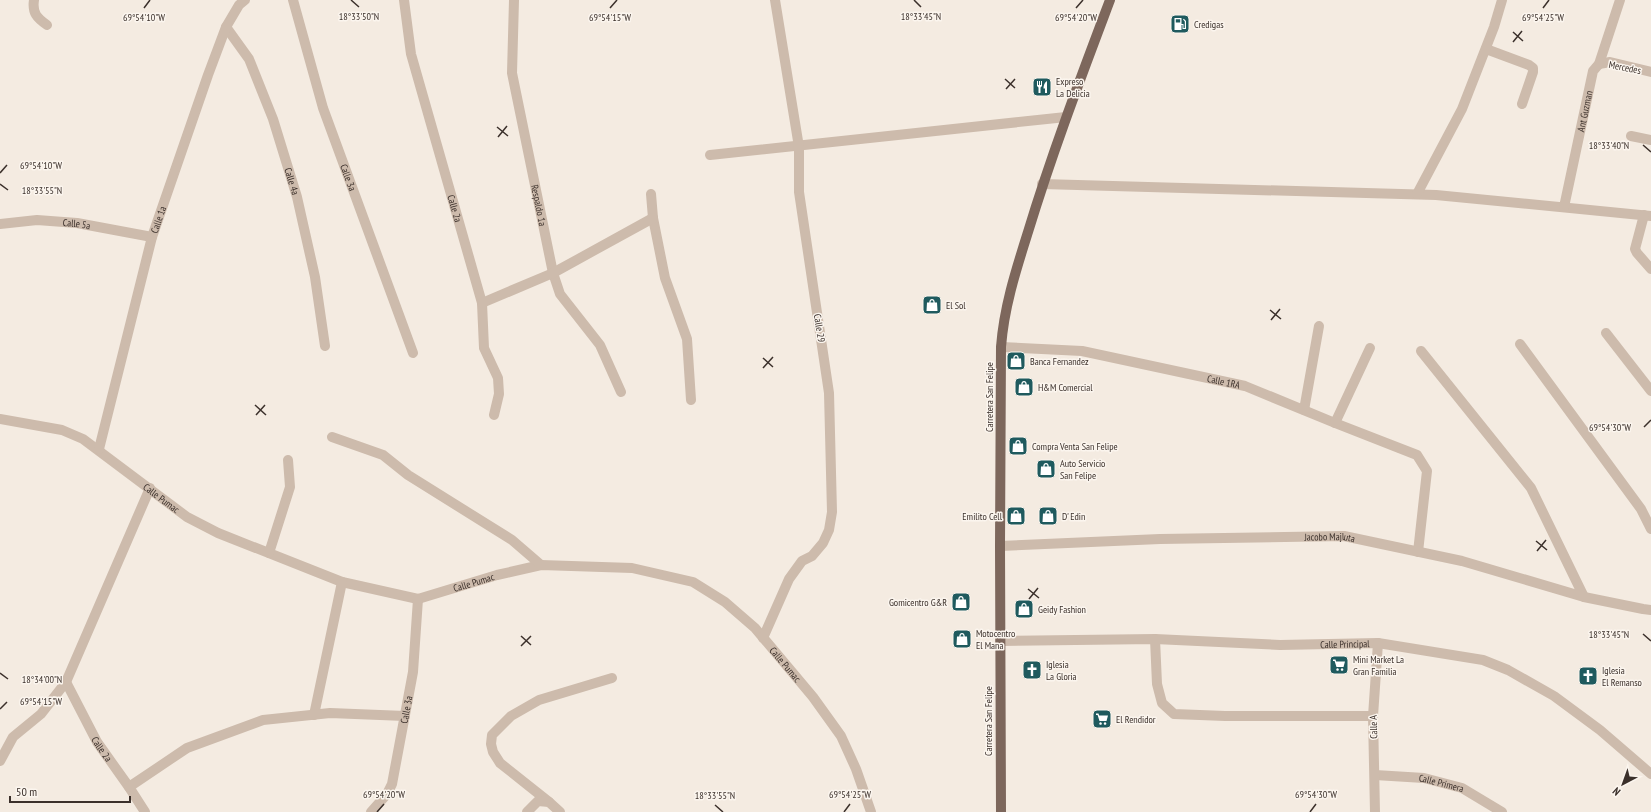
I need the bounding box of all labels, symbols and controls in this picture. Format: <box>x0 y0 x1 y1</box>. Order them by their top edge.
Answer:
text: 18°33'50"N <box>339 10 379 23</box>
text: 18°33'45"N <box>901 10 941 23</box>
text: 69°54'10"W <box>123 11 165 24</box>
text: 69°54'15"W <box>589 11 631 24</box>
text: 69°54'20"W <box>1055 11 1097 24</box>
text: 69°54'25"W <box>1522 11 1564 24</box>
fuel station icon: Credigas <box>1169 13 1191 35</box>
place label: Credigas <box>1194 18 1224 31</box>
street label: Mercedes <box>1608 58 1643 77</box>
place label: Expreso La Delicia <box>1056 75 1090 100</box>
restaurant icon: Expreso La Delicia <box>1031 76 1053 98</box>
street label: Ant Guzman <box>1574 89 1596 133</box>
text: 18°33'40"N <box>1589 139 1629 152</box>
text: 69°54'10"W <box>20 159 62 172</box>
street label: Calle 3a <box>337 162 359 193</box>
street label: Calle 4a <box>281 166 302 196</box>
street label: Respaldo 1a <box>528 183 549 227</box>
text: 18°33'55"N <box>22 184 62 197</box>
street label: Calle 2a <box>444 193 465 224</box>
street label: Calle 1a <box>148 204 169 235</box>
street label: Calle 5a <box>62 216 91 232</box>
shop icon: El Sol <box>921 294 943 316</box>
place label: El Sol <box>946 299 966 312</box>
street label: Calle 29 <box>811 313 828 343</box>
shop icon: Banca Fernandez <box>1005 350 1027 372</box>
place label: Banca Fernandez <box>1030 355 1089 368</box>
street label: Carretera San Felipe <box>983 362 996 432</box>
street label: Calle 1RA <box>1206 372 1241 392</box>
shop icon: H&M Comercial <box>1013 376 1035 398</box>
place label: H&M Comercial <box>1038 381 1093 394</box>
text: 69°54'30"W <box>1589 421 1631 434</box>
shop icon: Compra Venta San Felipe <box>1007 435 1029 457</box>
place label: Compra Venta San Felipe <box>1032 440 1118 453</box>
place label: Auto Servicio San Felipe <box>1060 457 1105 482</box>
shop icon: Auto Servicio San Felipe <box>1035 458 1057 480</box>
street label: Calle Pumac <box>141 480 182 516</box>
shop icon: Emilito Cell <box>1005 505 1027 527</box>
shop icon: D' Edin <box>1037 505 1059 527</box>
place label: Emilito Cell <box>962 510 1003 523</box>
place label: D' Edin <box>1062 510 1085 523</box>
street label: Jacobo Majluta <box>1303 530 1356 545</box>
street label: Calle Pumac <box>452 570 496 595</box>
shop icon: Gomicentro G&R <box>950 591 972 613</box>
place label: Gomicentro G&R <box>889 596 947 609</box>
shop icon: Geidy Fashion <box>1013 598 1035 620</box>
place label: Geidy Fashion <box>1038 603 1086 616</box>
place label: Motocentro El Mana <box>976 627 1015 652</box>
shop icon: Motocentro El Mana <box>951 628 973 650</box>
text: 18°33'45"N <box>1589 628 1629 641</box>
street label: Calle Principal <box>1320 637 1370 651</box>
street label: Calle Pumac <box>767 644 804 685</box>
place label: Mini Market La Gran Familia <box>1353 653 1404 678</box>
supermarket icon: Mini Market La Gran Familia <box>1328 654 1350 676</box>
place label: Iglesia La Gloria <box>1046 658 1077 683</box>
church icon: Iglesia La Gloria <box>1021 659 1043 681</box>
place label: Iglesia El Remanso <box>1602 664 1642 689</box>
church icon: Iglesia El Remanso <box>1577 665 1599 687</box>
text: 18°34'00"N <box>22 673 62 686</box>
street label: Carretera San Felipe <box>982 686 995 756</box>
text: 69°54'15"W <box>20 695 62 708</box>
street label: Calle 3a <box>397 695 415 725</box>
supermarket icon: El Rendidor <box>1091 708 1113 730</box>
place label: El Rendidor <box>1116 713 1156 726</box>
street label: Calle A <box>1367 715 1380 739</box>
street label: Calle 2a <box>88 734 115 764</box>
north arrow <box>1603 764 1643 804</box>
street label: Calle Primera <box>1418 772 1465 795</box>
scale bar <box>10 778 130 804</box>
text: 50 m <box>16 784 37 799</box>
text: N <box>1610 784 1623 799</box>
text: 69°54'20"W <box>363 788 405 801</box>
text: 69°54'25"W <box>829 788 871 801</box>
text: 69°54'30"W <box>1295 788 1337 801</box>
text: 18°33'55"N <box>695 789 735 802</box>

